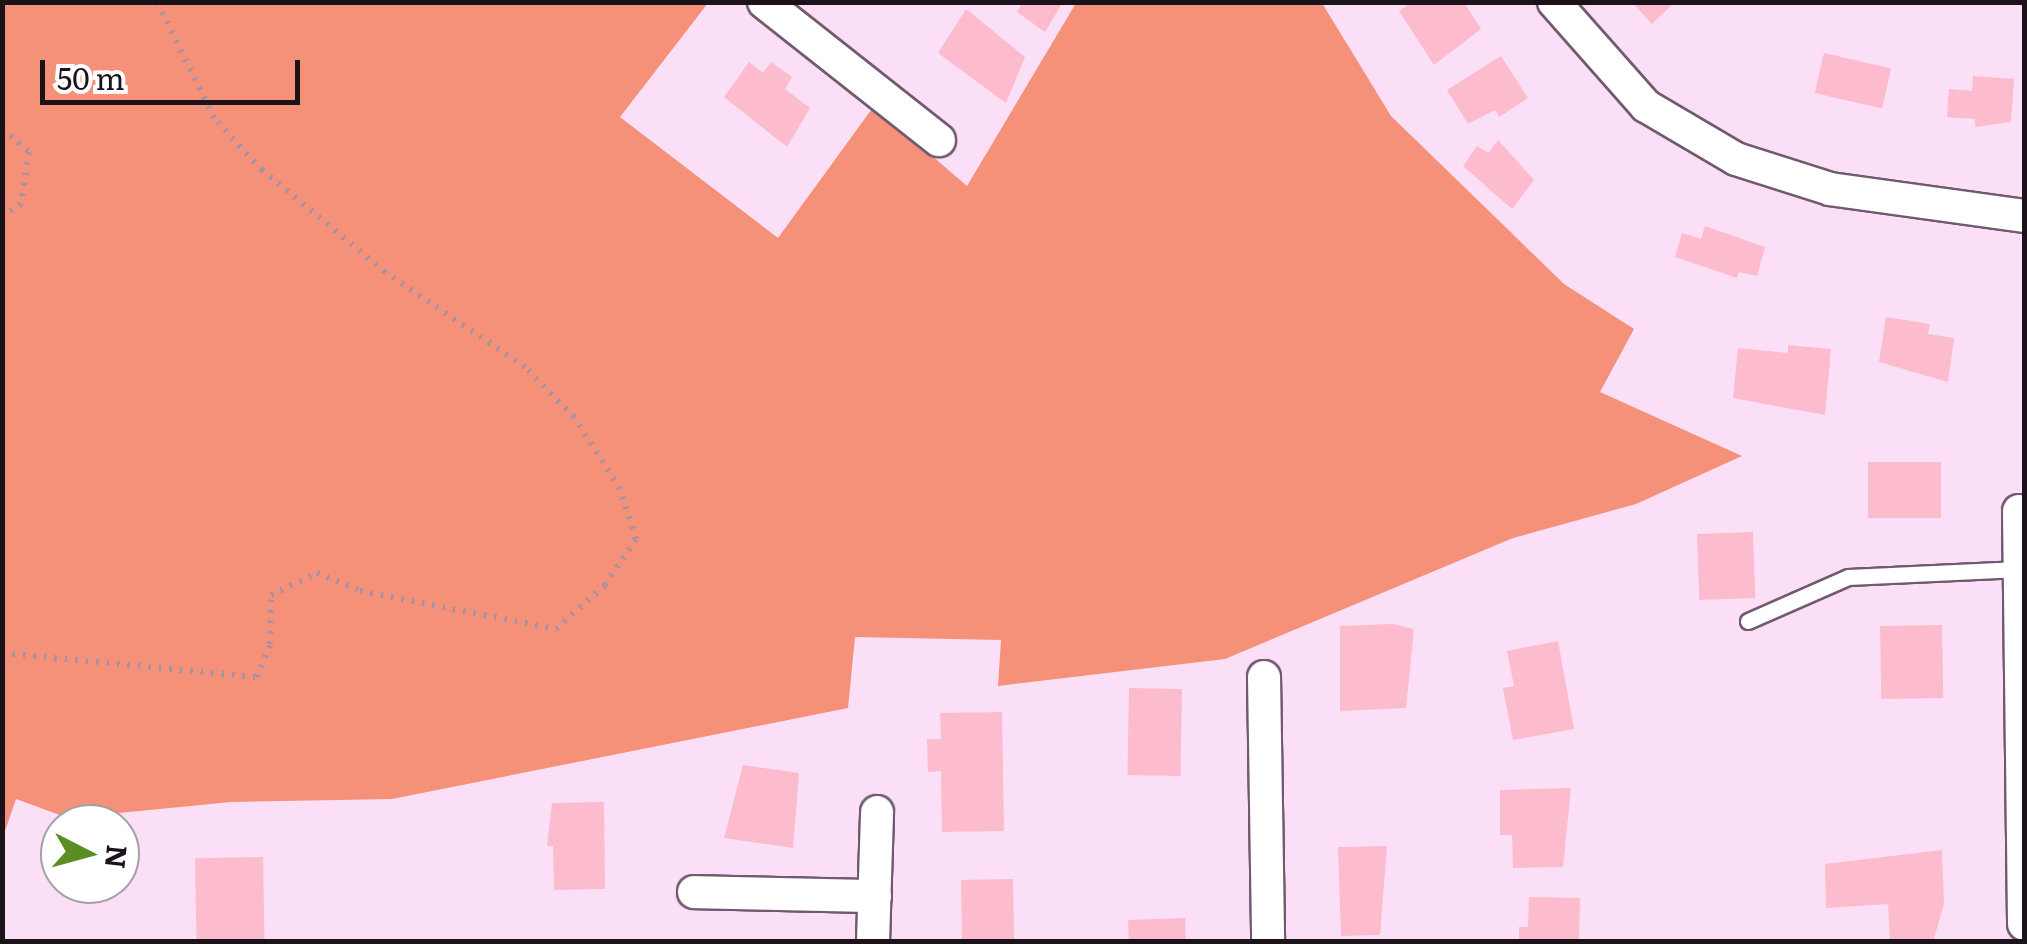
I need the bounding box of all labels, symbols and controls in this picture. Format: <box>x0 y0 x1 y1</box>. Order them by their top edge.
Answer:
scale bar <box>45 40 305 102</box>
text: 50 m <box>57 55 125 99</box>
north arrow <box>40 804 140 904</box>
text: N <box>96 843 140 871</box>

